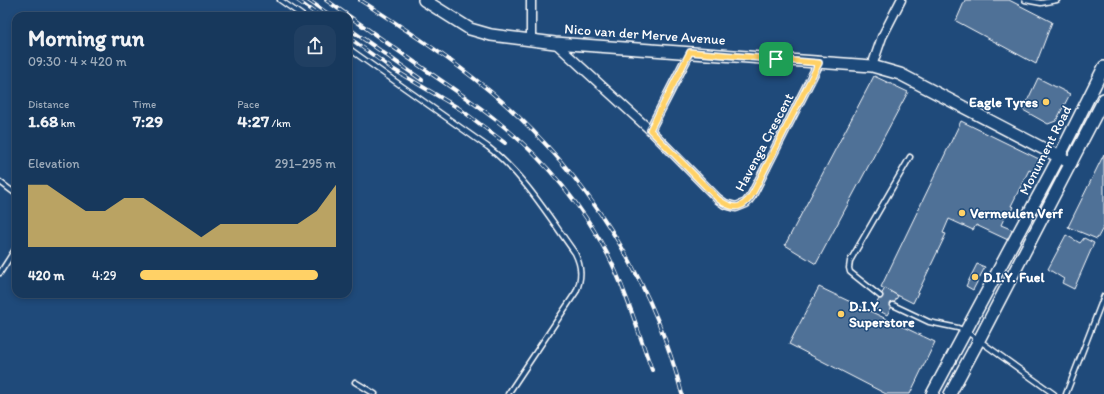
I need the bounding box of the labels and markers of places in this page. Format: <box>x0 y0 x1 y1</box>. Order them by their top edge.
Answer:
pin <box>759 42 793 76</box>
place label: Eagle Tyres <box>969 94 1038 111</box>
marker: Eagle Tyres <box>1041 97 1051 107</box>
place label: Vermeulen Verf <box>970 205 1063 222</box>
marker: Vermeulen Verf <box>957 208 967 218</box>
place label: D.I.Y. Fuel <box>983 269 1045 286</box>
marker: D.I.Y. Fuel <box>970 272 980 282</box>
place label: D.I.Y. Superstore <box>849 298 915 331</box>
marker: D.I.Y. Superstore <box>836 309 846 319</box>

